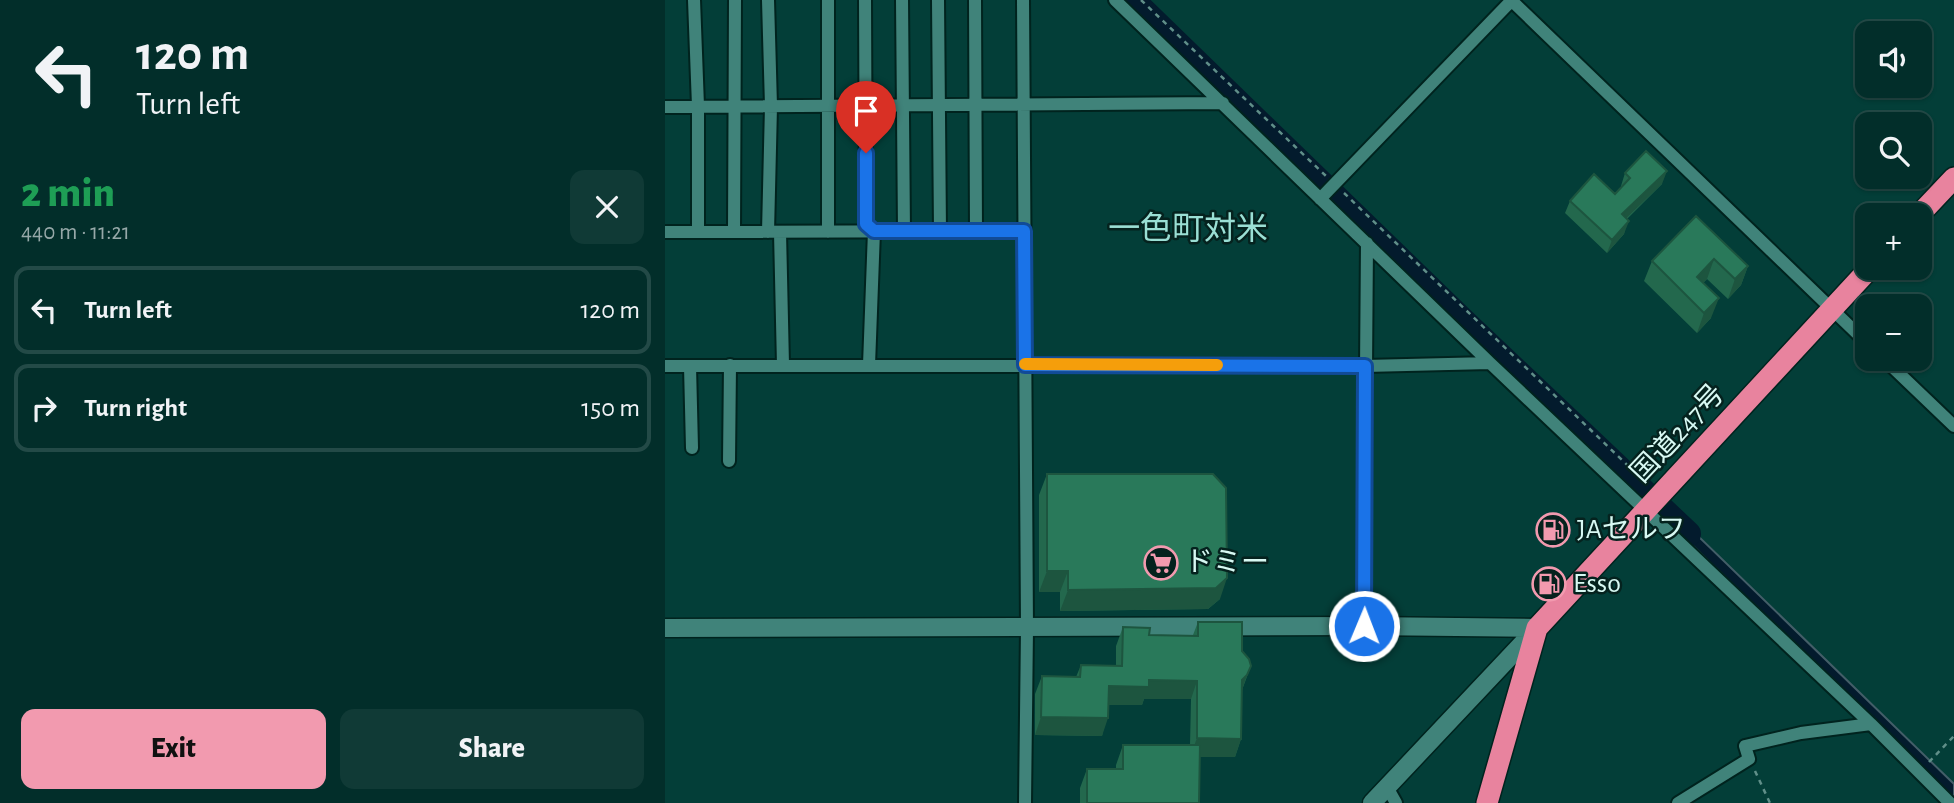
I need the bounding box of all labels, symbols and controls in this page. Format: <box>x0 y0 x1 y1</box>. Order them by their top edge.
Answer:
map controls <box>1855 21 1932 371</box>
button: sound <box>1855 21 1932 98</box>
icon: left <box>21 28 112 119</box>
text: 120 m <box>136 30 249 79</box>
pin <box>836 81 896 153</box>
text: Turn left <box>136 88 240 120</box>
icon: arrive <box>847 92 885 130</box>
button: search <box>1855 112 1932 189</box>
button: close <box>570 170 644 244</box>
text: 2 min <box>21 172 115 214</box>
button: + <box>1855 203 1932 280</box>
district label: 一色町対米 <box>1108 211 1268 245</box>
text: 440 m · 11:21 <box>21 221 130 244</box>
icon: left <box>25 291 63 329</box>
button: − <box>1855 294 1932 371</box>
text: Turn left <box>84 297 172 323</box>
text: 120 m <box>580 297 640 323</box>
street label: 国道247号 <box>1625 379 1730 488</box>
icon: right <box>25 389 63 427</box>
text: Turn right <box>84 395 187 421</box>
text: 150 m <box>581 395 640 421</box>
fuel station icon: JAセルフ <box>1534 511 1572 549</box>
place label: JAセルフ <box>1577 516 1686 544</box>
supermarket icon: ドミー <box>1142 544 1180 582</box>
place label: ドミー <box>1185 549 1269 577</box>
fuel station icon: Esso <box>1530 565 1568 603</box>
place label: Esso <box>1573 570 1621 598</box>
position arrow <box>1327 589 1401 663</box>
button: Exit <box>21 709 326 789</box>
button: Share <box>340 709 644 789</box>

